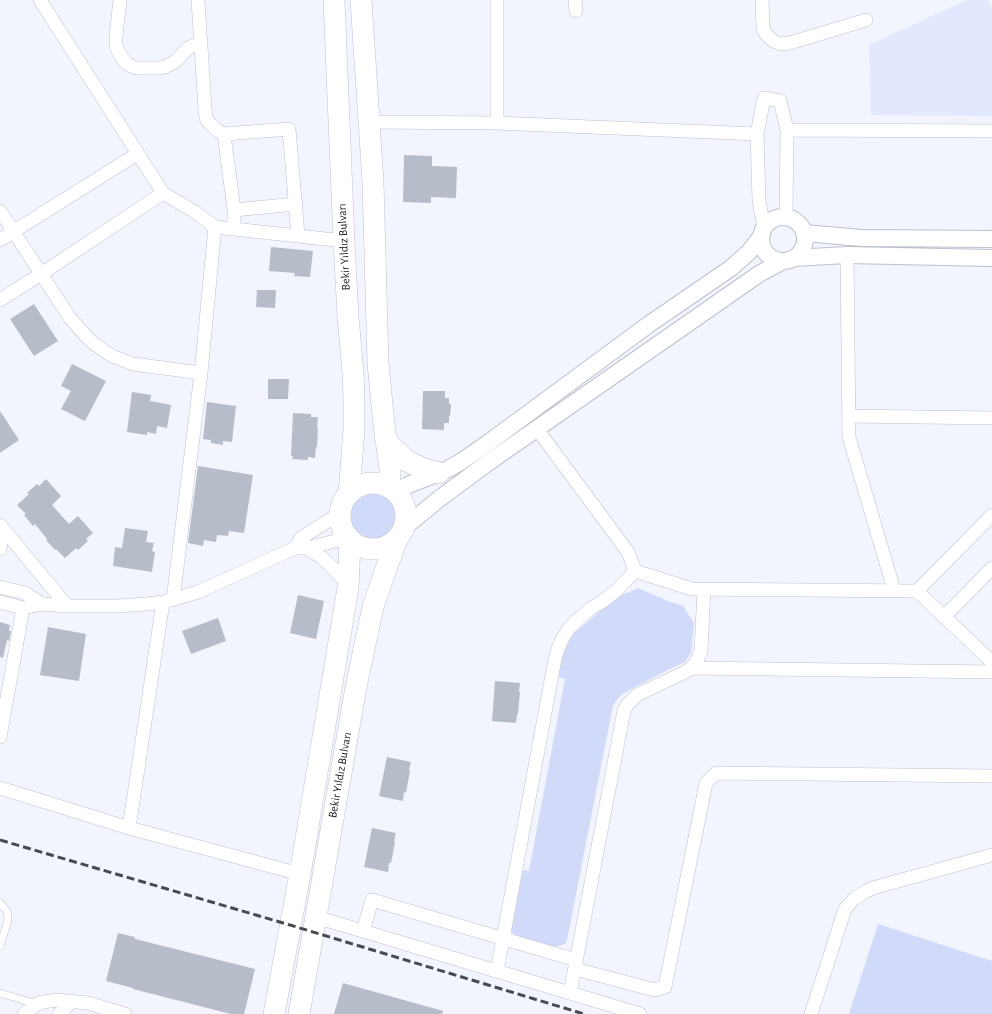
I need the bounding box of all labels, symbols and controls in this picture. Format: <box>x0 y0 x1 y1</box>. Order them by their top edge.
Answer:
street label: Bekir Yıldız Bulvarı <box>335 203 353 291</box>
street label: Bekir Yıldız Bulvarı <box>325 731 355 819</box>

